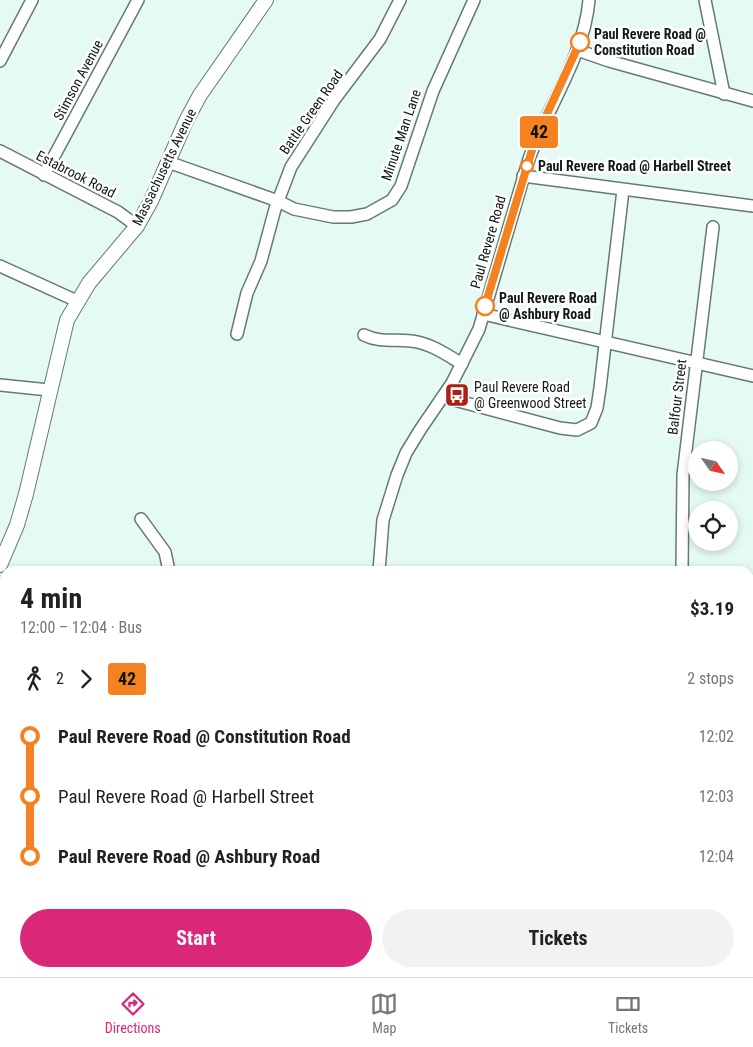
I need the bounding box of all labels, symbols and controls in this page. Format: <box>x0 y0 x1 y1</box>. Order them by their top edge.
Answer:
place label: Paul Revere Road @ Constitution Road <box>594 26 706 58</box>
marker: Paul Revere Road @ Constitution Road <box>570 32 590 52</box>
street label: Stimson Avenue <box>50 37 106 123</box>
street label: Battle Green Road <box>276 67 346 157</box>
street label: Minute Man Lane <box>378 87 424 183</box>
street label: Massachusetts Avenue <box>129 106 199 228</box>
line badge: 42 <box>516 116 562 148</box>
text: 42 <box>530 121 548 142</box>
street label: Estabrook Road <box>34 147 118 201</box>
place label: Paul Revere Road @ Harbell Street <box>538 158 731 174</box>
marker: Paul Revere Road @ Harbell Street <box>520 159 534 173</box>
street label: Paul Revere Road <box>467 194 509 290</box>
place label: Paul Revere Road @ Ashbury Road <box>499 290 597 322</box>
marker: Paul Revere Road @ Ashbury Road <box>475 296 495 316</box>
street label: Balfour Street <box>664 358 690 436</box>
place label: Paul Revere Road @ Greenwood Street <box>474 379 586 411</box>
bus stop icon: Paul Revere Road @ Greenwood Street <box>444 382 470 408</box>
north arrow <box>688 441 738 491</box>
map controls <box>688 441 738 551</box>
button: locate <box>688 501 738 551</box>
text: 4 min <box>20 582 82 615</box>
text: $3.19 <box>690 597 734 620</box>
text: 12:00 – 12:04 · Bus <box>20 618 142 637</box>
icon: walk <box>20 665 48 693</box>
icon: forward <box>72 665 100 693</box>
text: 42 <box>118 668 136 689</box>
text: 2 <box>56 669 64 688</box>
text: 2 stops <box>687 669 734 688</box>
text: Paul Revere Road @ Constitution Road <box>58 725 351 748</box>
text: 12:02 <box>699 727 734 746</box>
text: Paul Revere Road @ Harbell Street <box>58 785 314 808</box>
text: 12:03 <box>699 787 734 806</box>
text: Paul Revere Road @ Ashbury Road <box>58 845 320 868</box>
text: 12:04 <box>699 847 734 866</box>
button: Start <box>20 909 372 967</box>
button: Tickets <box>382 909 734 967</box>
tab: Directions <box>105 990 161 1036</box>
tab: Map <box>370 990 398 1036</box>
tab: Tickets <box>608 990 648 1036</box>

